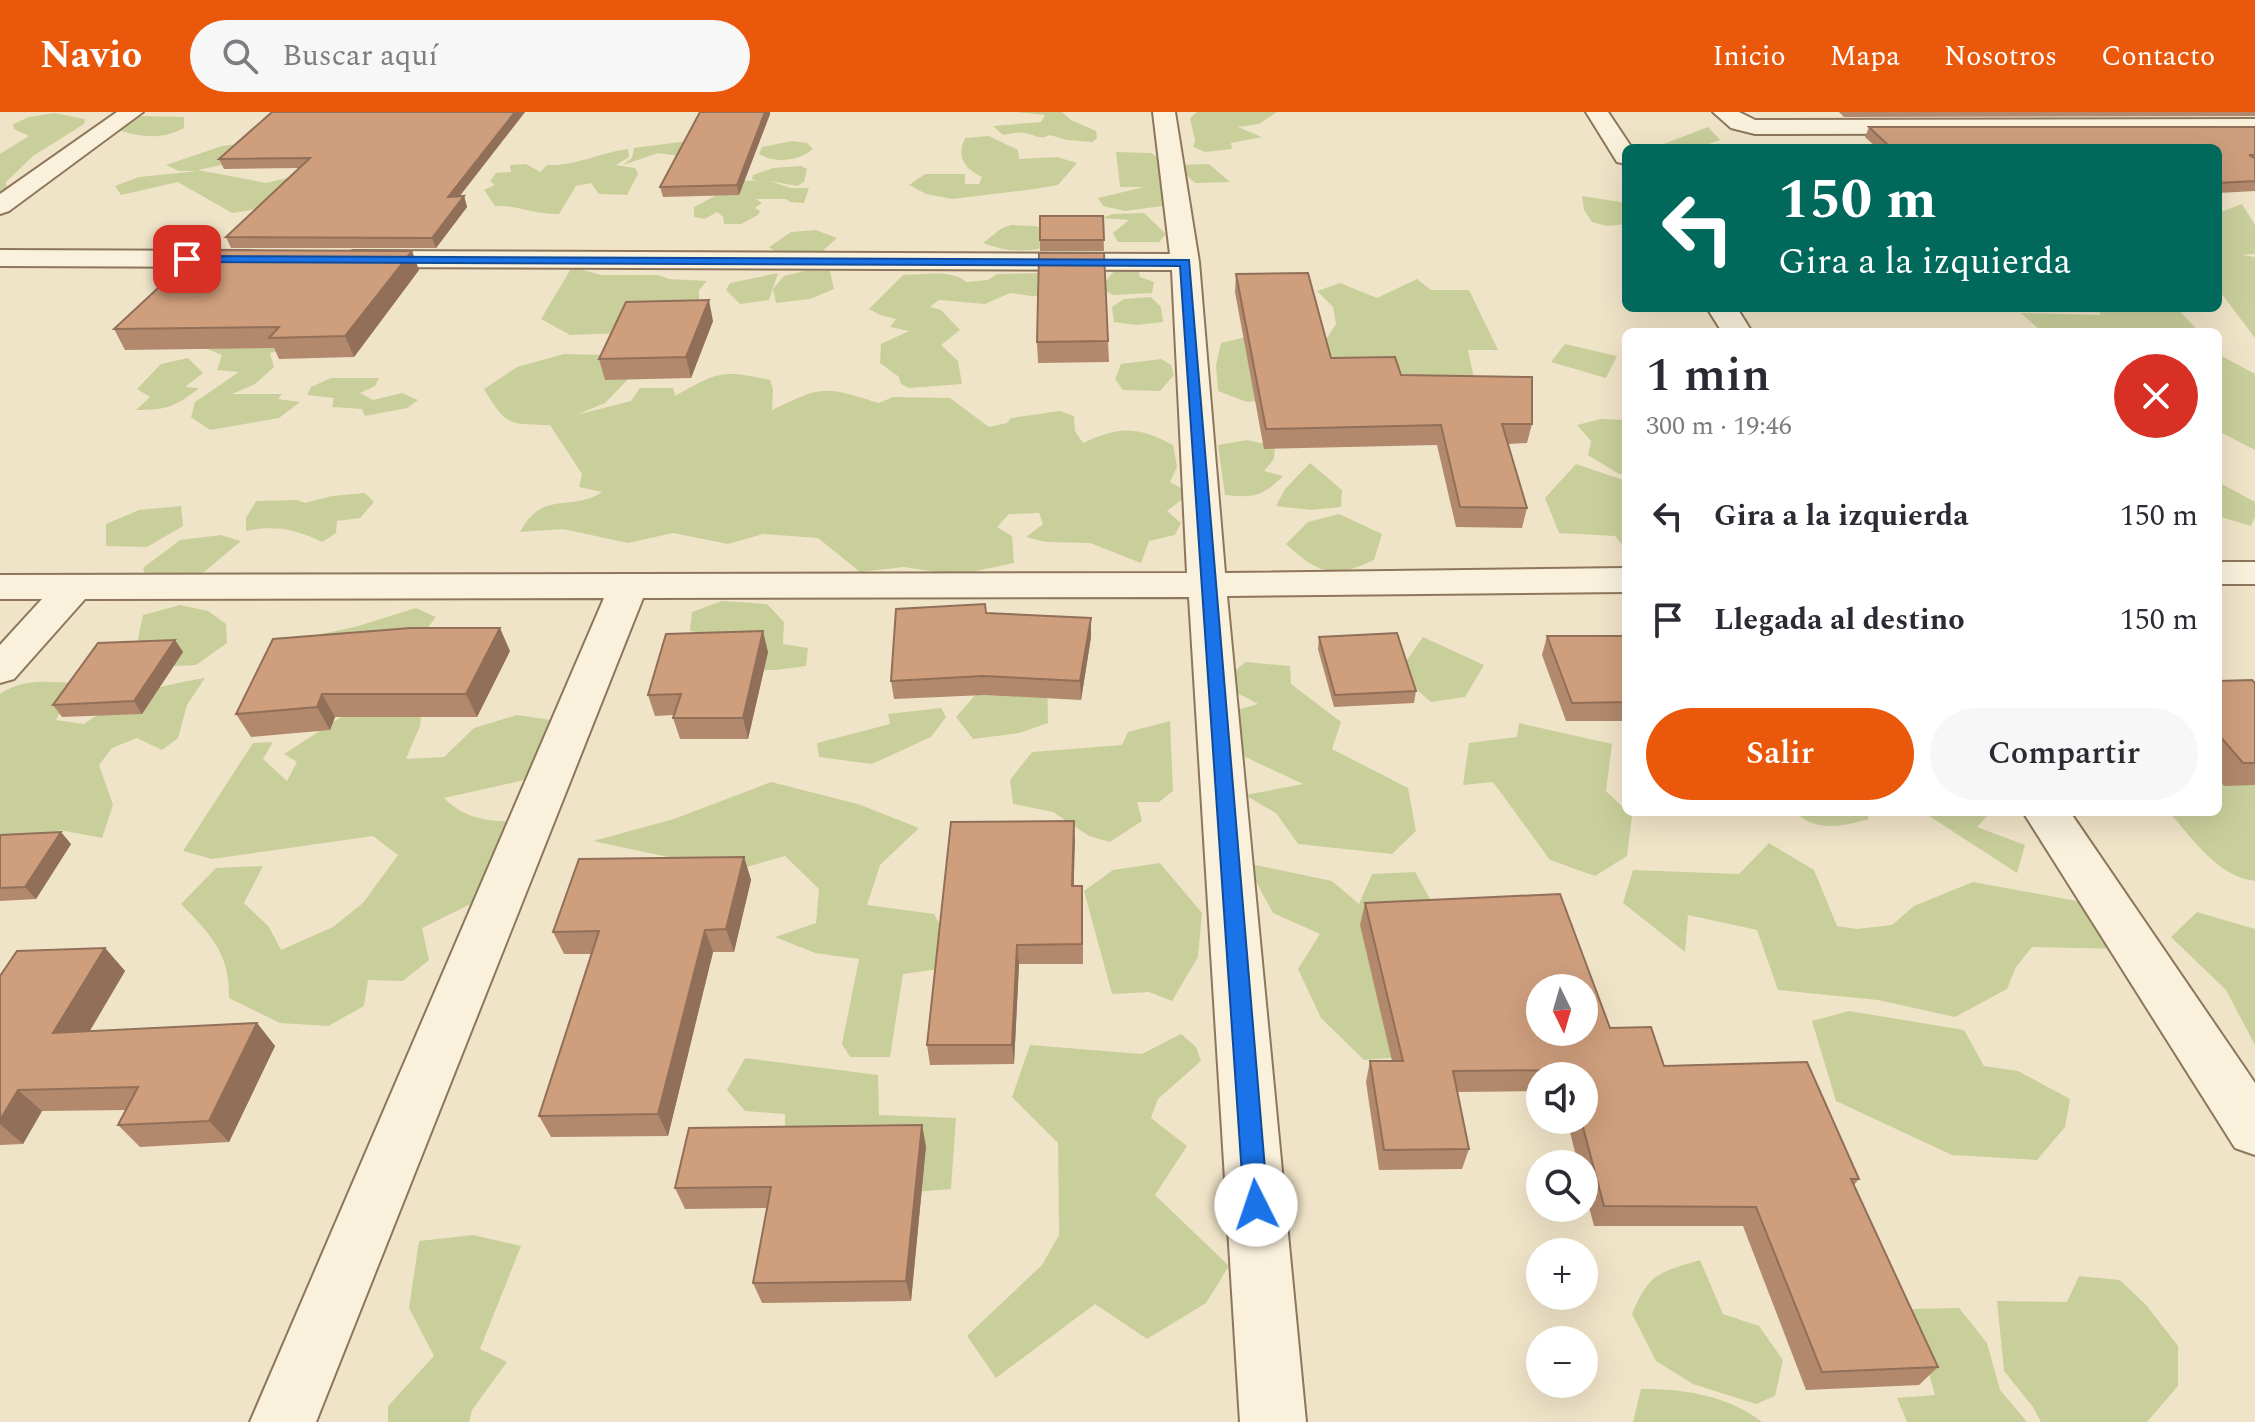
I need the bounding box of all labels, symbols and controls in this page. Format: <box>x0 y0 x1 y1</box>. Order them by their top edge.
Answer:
search box <box>190 20 750 92</box>
text: Navio <box>40 27 142 85</box>
text: Buscar aquí <box>282 33 438 79</box>
icon: search <box>218 34 262 78</box>
text: Inicio <box>1713 35 1786 78</box>
text: Mapa <box>1830 35 1900 78</box>
text: Nosotros <box>1944 35 2057 78</box>
text: Contacto <box>2101 35 2215 78</box>
text: 150 m <box>1778 158 1937 243</box>
icon: left <box>1646 176 1750 280</box>
pin <box>153 225 221 293</box>
text: Gira a la izquierda <box>1778 235 2071 290</box>
icon: arrive <box>165 237 209 281</box>
text: 1 min <box>1646 339 1771 412</box>
button: close <box>2114 354 2198 438</box>
text: 300 m · 19:46 <box>1646 406 1792 446</box>
text: Gira a la izquierda <box>1714 493 1969 539</box>
text: 150 m <box>2120 493 2198 539</box>
icon: left <box>1646 494 1690 538</box>
text: Llegada al destino <box>1714 597 1965 643</box>
text: 150 m <box>2120 597 2198 643</box>
icon: arrive <box>1646 598 1690 642</box>
button: Salir <box>1646 708 1914 800</box>
button: Compartir <box>1930 708 2198 800</box>
north arrow <box>1526 974 1598 1046</box>
map controls <box>1526 974 1598 1398</box>
button: sound <box>1526 1062 1598 1134</box>
button: search <box>1526 1150 1598 1222</box>
position arrow <box>1214 1163 1298 1247</box>
button: + <box>1526 1238 1598 1310</box>
button: − <box>1526 1326 1598 1398</box>

